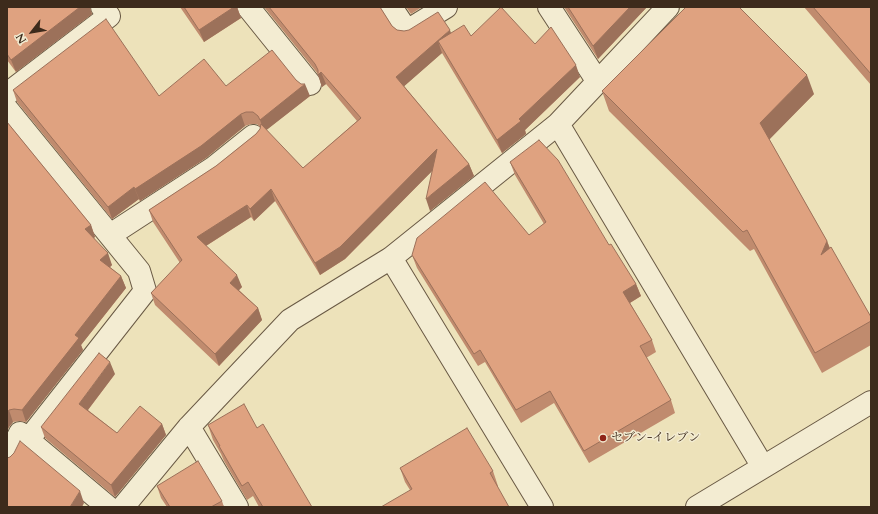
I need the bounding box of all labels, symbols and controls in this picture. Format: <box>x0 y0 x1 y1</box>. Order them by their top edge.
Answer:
north arrow <box>12 12 52 52</box>
text: N <box>12 30 30 46</box>
place label: セブン-イレブン <box>611 431 700 445</box>
marker: セブン-イレブン <box>598 433 608 443</box>

